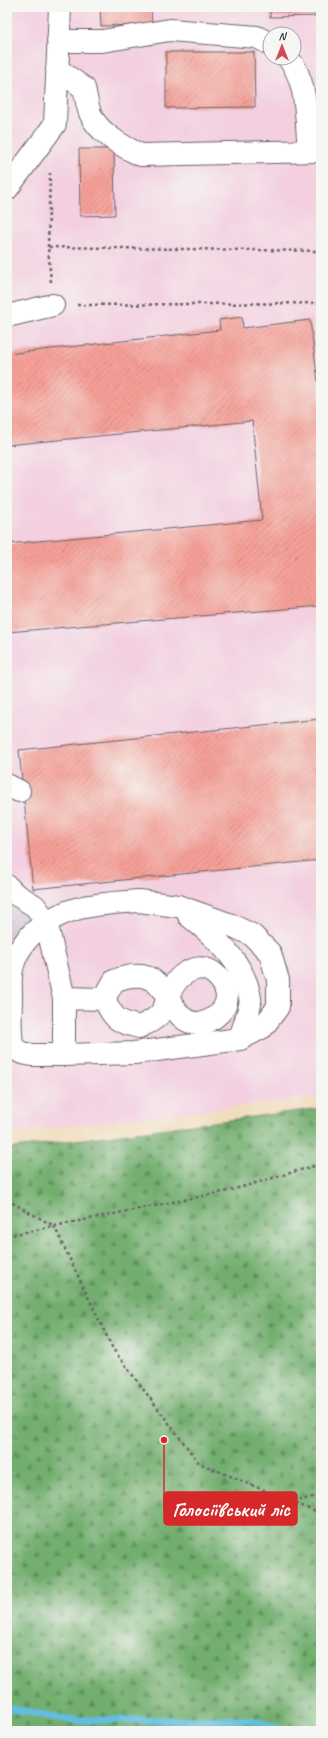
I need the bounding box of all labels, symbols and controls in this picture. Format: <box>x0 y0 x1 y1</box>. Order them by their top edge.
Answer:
north arrow <box>262 26 302 66</box>
text: N <box>279 29 288 43</box>
callout: Голосіївський ліс <box>164 1492 297 1525</box>
text: Голосіївський ліс <box>172 1496 291 1522</box>

